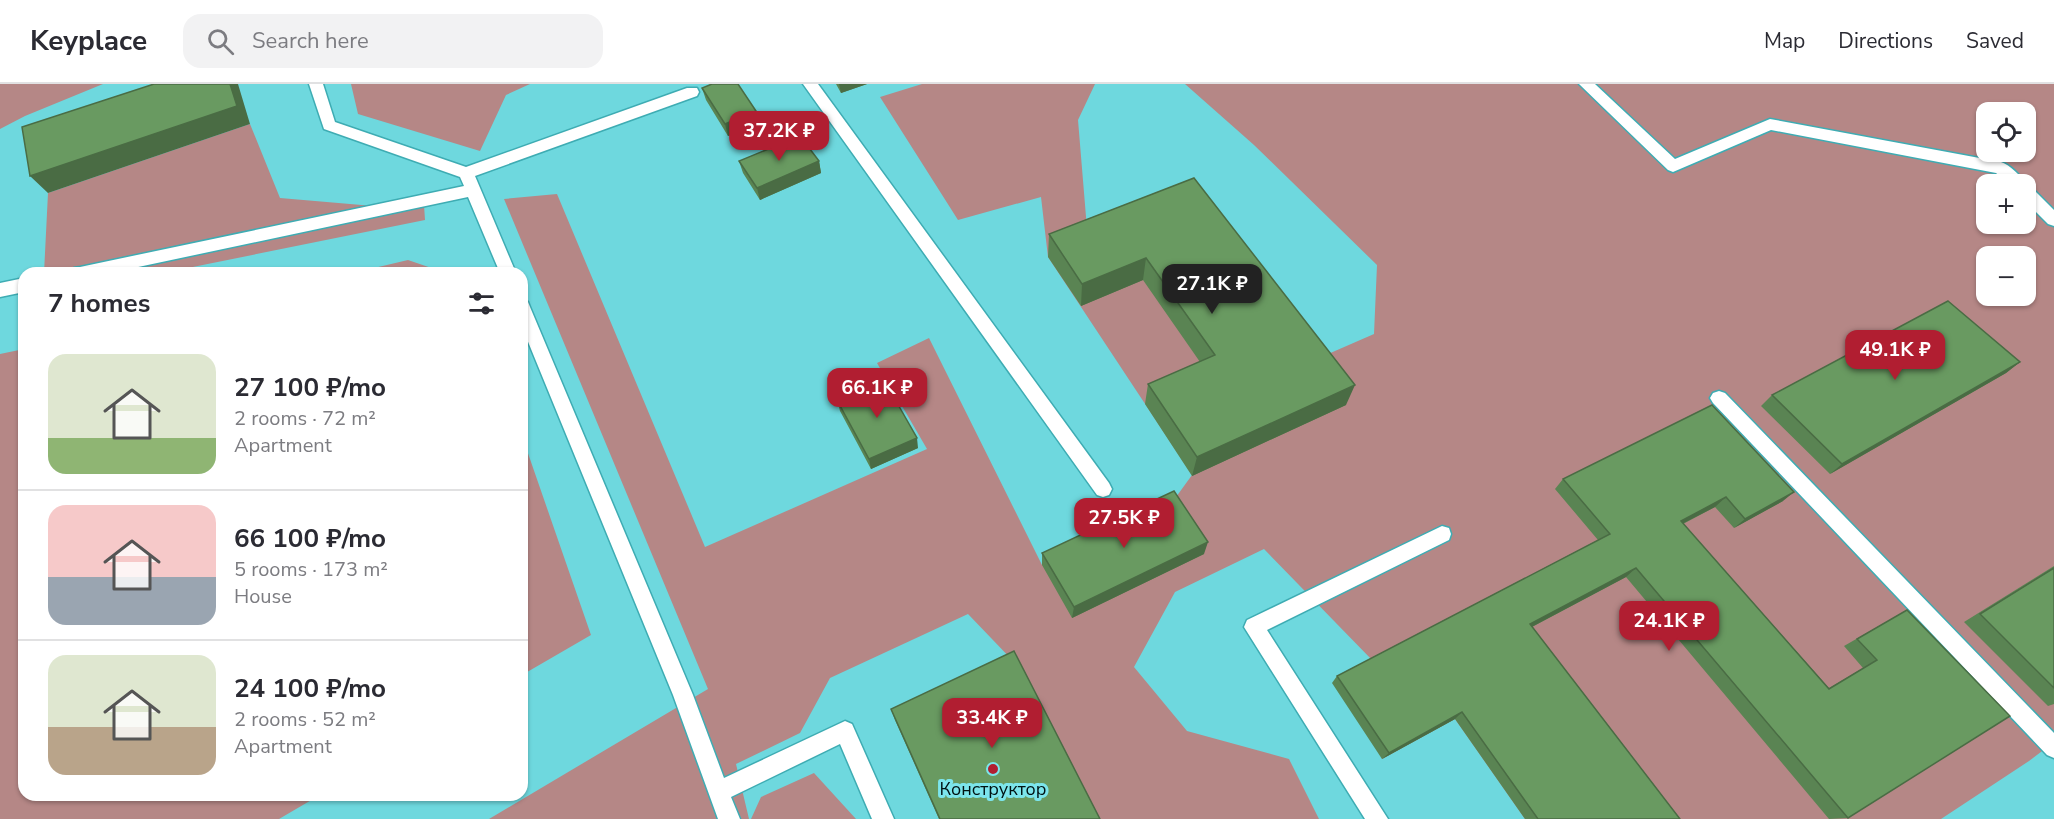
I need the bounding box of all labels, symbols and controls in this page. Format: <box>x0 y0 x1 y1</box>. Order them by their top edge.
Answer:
search box <box>183 14 603 68</box>
text: Keyplace <box>30 22 147 60</box>
icon: search <box>204 25 237 58</box>
text: Search here <box>252 26 369 56</box>
text: Map <box>1764 27 1805 55</box>
text: Directions <box>1838 27 1933 55</box>
text: Saved <box>1966 27 2024 55</box>
map controls <box>1976 102 2036 306</box>
button: locate <box>1976 102 2036 162</box>
pin: 37.2K ₽ <box>724 111 834 162</box>
text: 37.2K ₽ <box>743 117 815 144</box>
button: + <box>1976 174 2036 234</box>
button: − <box>1976 246 2036 306</box>
pin: 27.1K ₽ <box>1157 264 1267 315</box>
text: 27.1K ₽ <box>1176 270 1248 297</box>
text: 7 homes <box>48 286 150 321</box>
icon: filters <box>465 287 498 320</box>
pin: 49.1K ₽ <box>1840 330 1950 381</box>
text: 49.1K ₽ <box>1859 336 1931 363</box>
pin: 66.1K ₽ <box>822 368 932 419</box>
text: 27 100 ₽/mo <box>234 370 386 405</box>
text: 66.1K ₽ <box>841 374 913 401</box>
icon: home <box>96 378 168 450</box>
text: 2 rooms · 72 m² <box>234 405 376 432</box>
text: Apartment <box>234 432 332 459</box>
pin: 27.5K ₽ <box>1069 498 1179 549</box>
text: 27.5K ₽ <box>1088 504 1160 531</box>
text: 66 100 ₽/mo <box>234 521 386 556</box>
icon: home <box>96 529 168 601</box>
text: 5 rooms · 173 m² <box>234 556 388 583</box>
text: House <box>234 583 292 610</box>
pin: 24.1K ₽ <box>1614 601 1724 652</box>
text: 24.1K ₽ <box>1633 607 1705 634</box>
text: 24 100 ₽/mo <box>234 671 386 706</box>
icon: home <box>96 679 168 751</box>
pin: 33.4K ₽ <box>937 698 1047 749</box>
text: 33.4K ₽ <box>956 704 1028 731</box>
text: 2 rooms · 52 m² <box>234 706 376 733</box>
text: Apartment <box>234 733 332 760</box>
marker: Конструктор <box>986 762 1000 776</box>
place label: Конструктор <box>940 777 1046 801</box>

